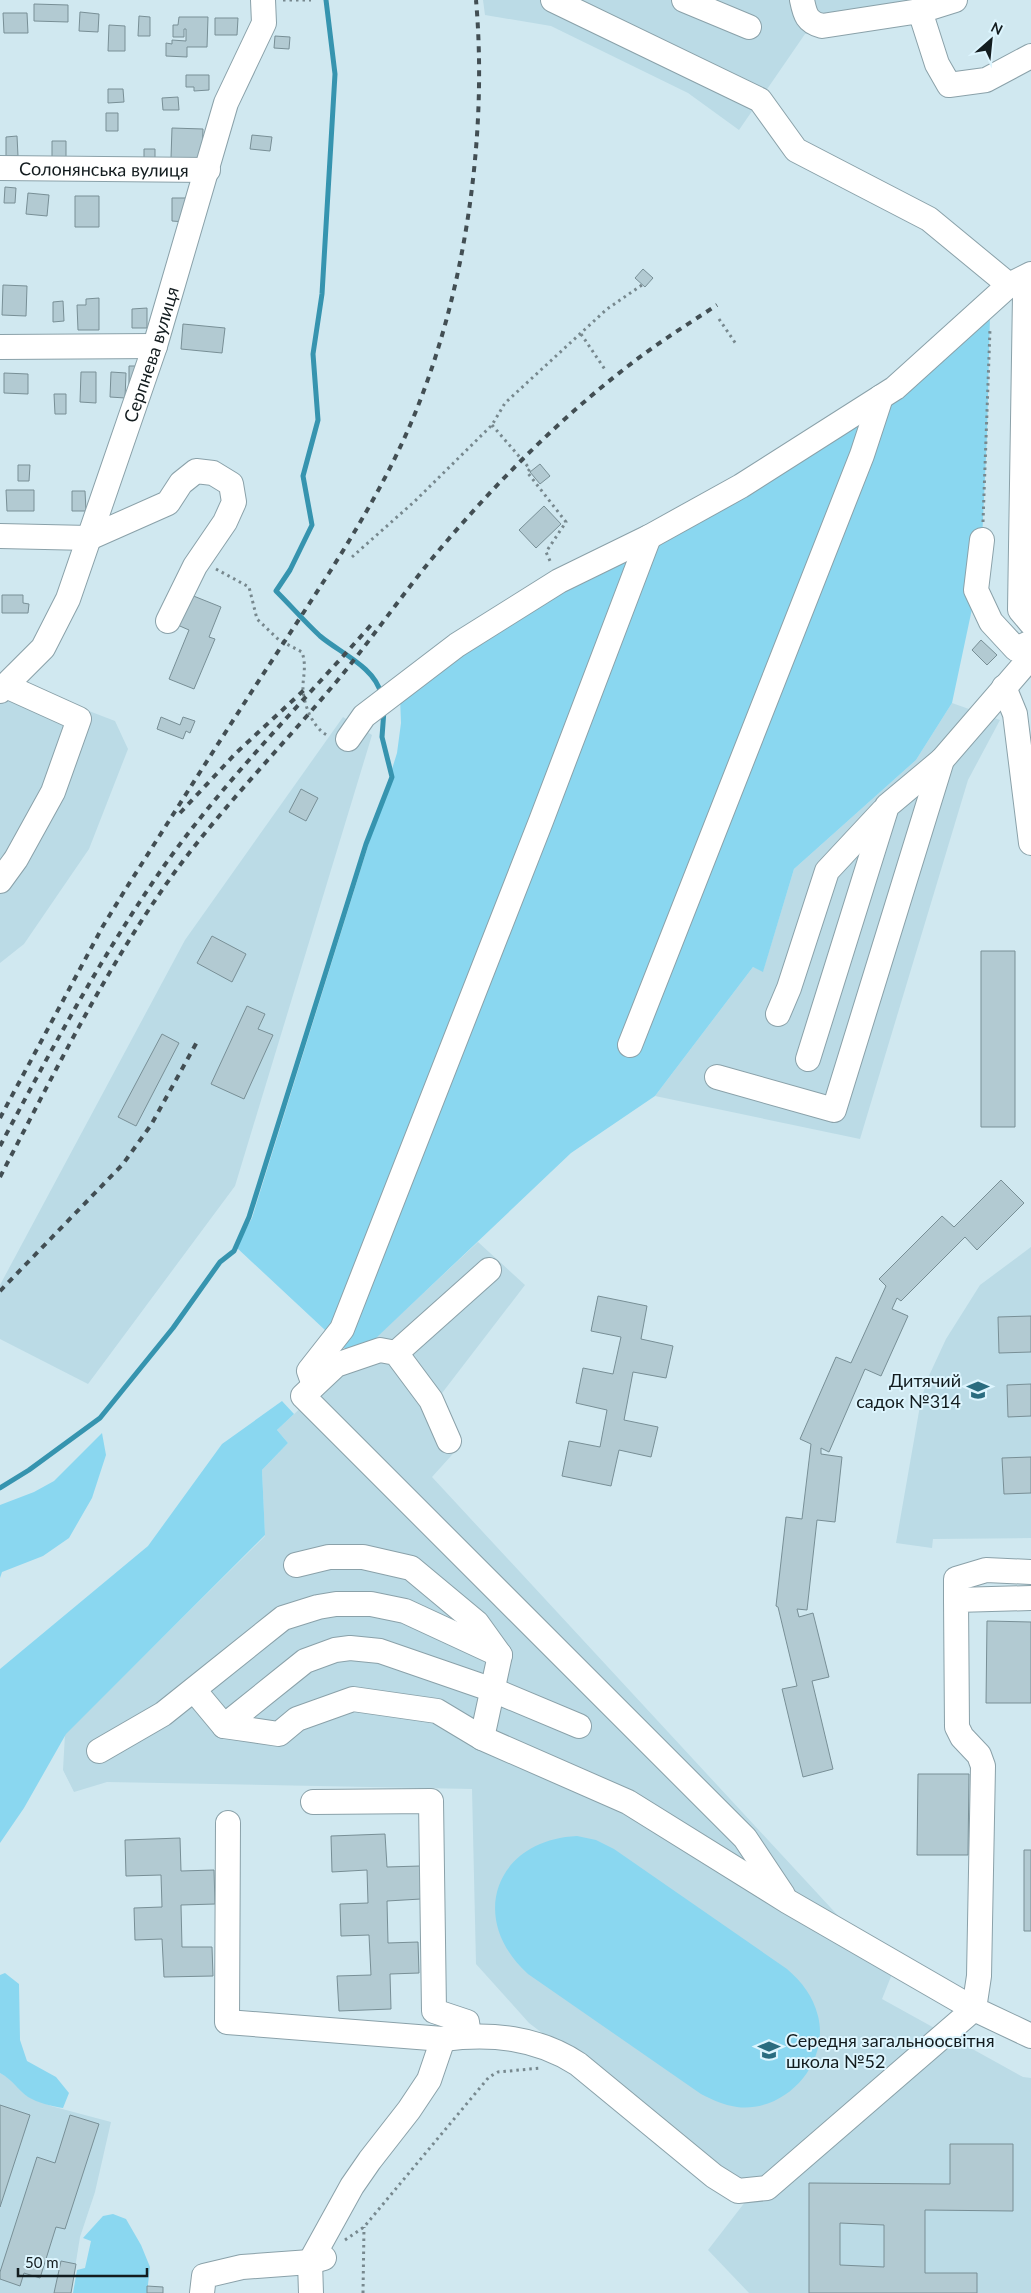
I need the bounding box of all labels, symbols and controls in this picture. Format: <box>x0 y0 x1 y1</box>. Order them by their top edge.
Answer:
north arrow <box>966 15 1016 65</box>
text: N <box>988 18 1006 38</box>
street label: Солонянська вулиця <box>19 157 189 181</box>
street label: Серпнева вулиця <box>119 284 183 425</box>
place label: Дитячий садок №314 <box>856 1369 961 1412</box>
school or university icon: Дитячий садок №314 <box>965 1377 991 1403</box>
place label: Середня загальноосвітня школа №52 <box>786 2029 995 2072</box>
school or university icon: Середня загальноосвітня школа №52 <box>756 2037 782 2063</box>
scale bar <box>18 2246 146 2278</box>
text: 50 m <box>25 2253 59 2271</box>

